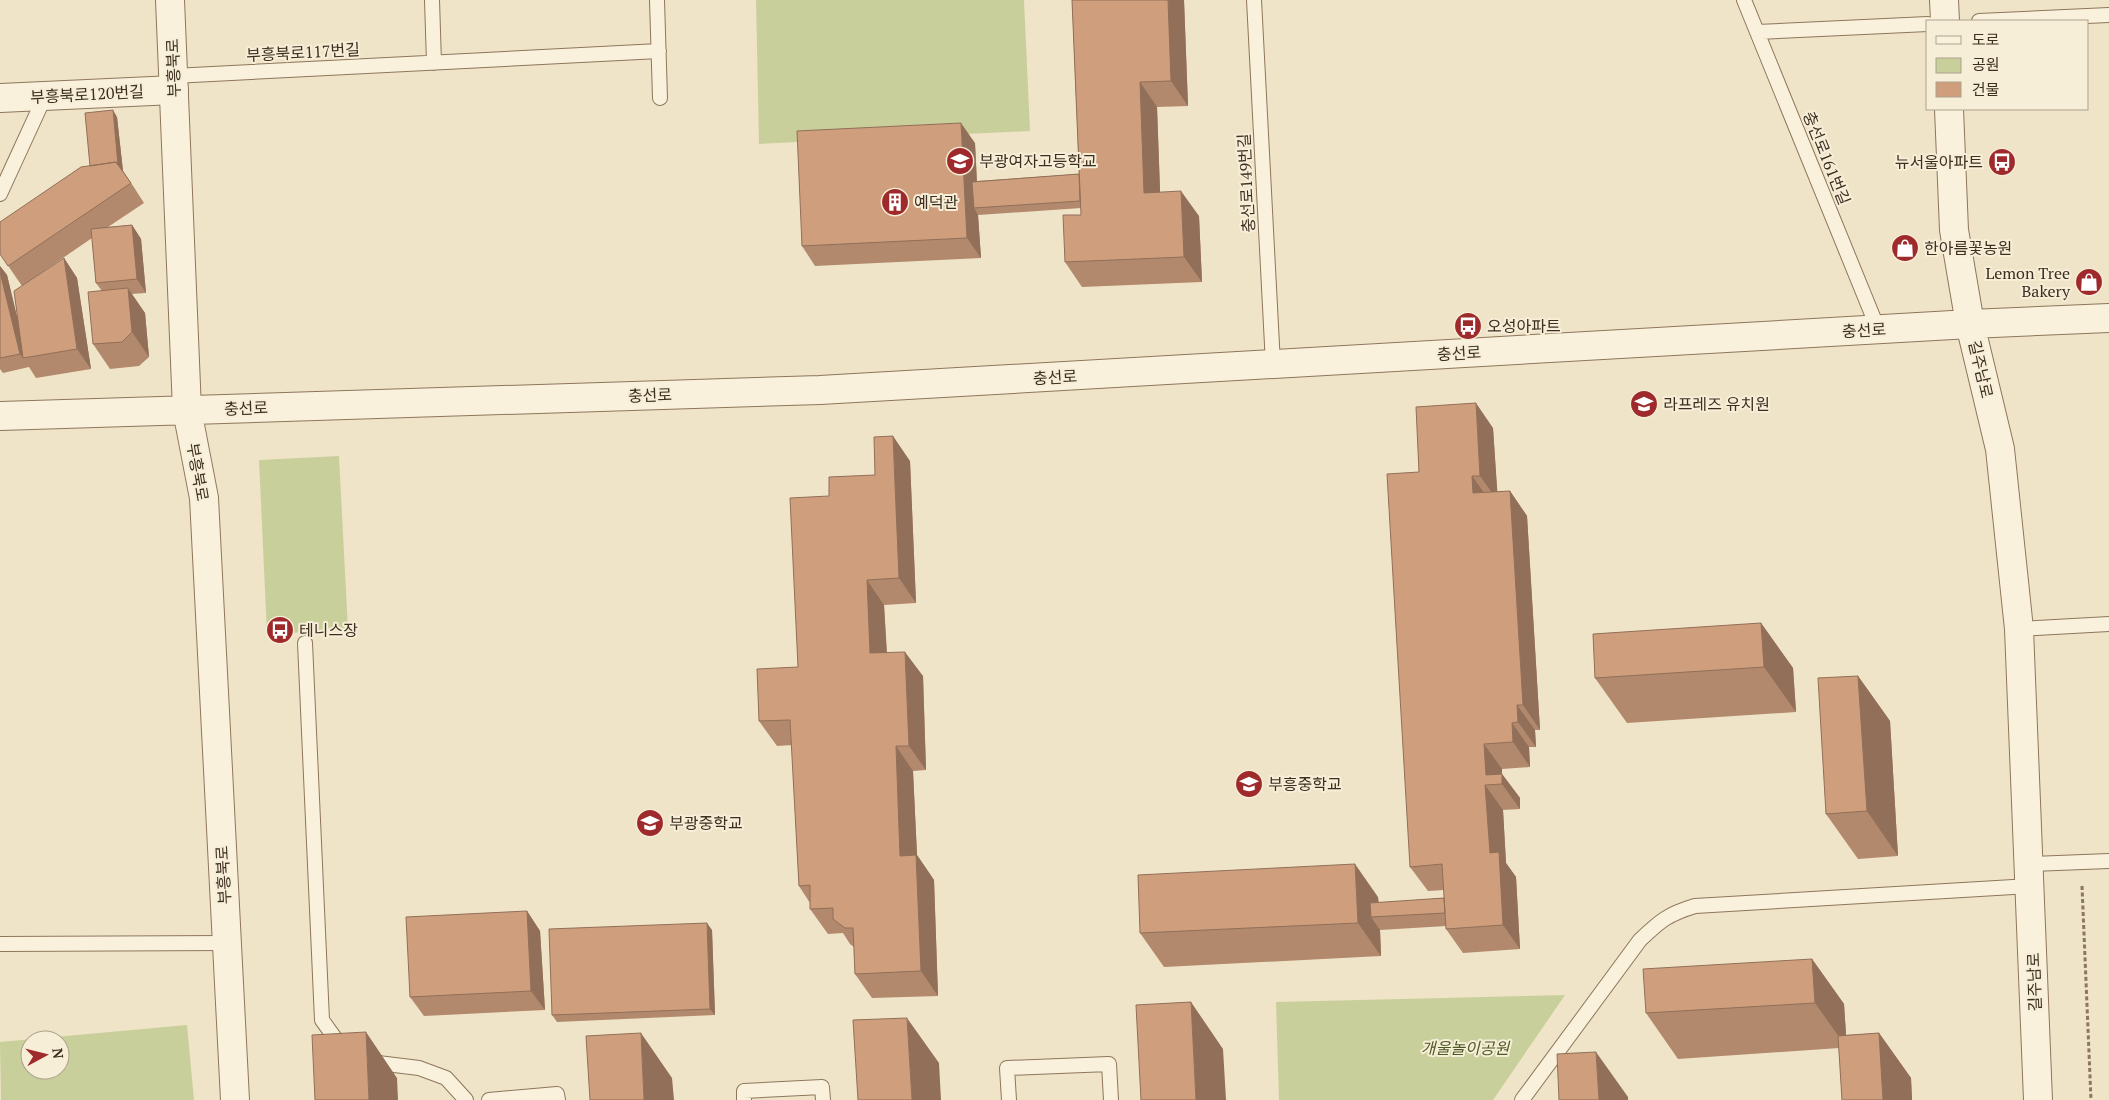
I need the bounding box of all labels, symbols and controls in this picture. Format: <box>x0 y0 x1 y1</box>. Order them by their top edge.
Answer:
legend <box>1926 20 2089 110</box>
text: 도로 <box>1972 29 2000 49</box>
street label: 부흥북로 <box>161 38 185 98</box>
street label: 부흥북로117번길 <box>246 38 360 66</box>
text: 공원 <box>1972 54 2000 74</box>
text: 건물 <box>1972 79 2000 99</box>
street label: 부흥북로120번길 <box>30 80 144 108</box>
street label: 충선로161번길 <box>1798 108 1856 208</box>
street label: 충선로149번길 <box>1232 133 1260 233</box>
school or university icon: 부광여자고등학교 <box>945 146 975 176</box>
bus stop icon: 뉴서울아파트 <box>1987 147 2017 177</box>
place label: 부광여자고등학교 <box>979 150 1097 172</box>
place label: 뉴서울아파트 <box>1895 151 1983 173</box>
building icon: 예덕관 <box>880 187 910 217</box>
place label: 예덕관 <box>914 191 958 213</box>
shop icon: 한아름꽃농원 <box>1890 233 1920 263</box>
place label: 한아름꽃농원 <box>1924 237 2012 259</box>
place label: Lemon Tree Bakery <box>1985 262 2071 302</box>
shop icon: Lemon Tree Bakery <box>2074 267 2104 297</box>
bus stop icon: 오성아파트 <box>1453 311 1483 341</box>
place label: 오성아파트 <box>1487 315 1561 337</box>
street label: 충선로 <box>1841 318 1887 342</box>
street label: 길주남로 <box>1964 338 1998 400</box>
street label: 충선로 <box>1436 341 1482 365</box>
street label: 충선로 <box>1032 365 1078 389</box>
street label: 충선로 <box>628 383 673 407</box>
school or university icon: 라프레즈 유치원 <box>1629 389 1659 419</box>
place label: 라프레즈 유치원 <box>1663 393 1770 415</box>
street label: 충선로 <box>224 396 269 420</box>
street label: 부흥북로 <box>182 441 214 503</box>
bus stop icon: 테니스장 <box>265 615 295 645</box>
place label: 테니스장 <box>299 619 358 641</box>
school or university icon: 부흥중학교 <box>1234 769 1264 799</box>
place label: 부흥중학교 <box>1268 773 1342 795</box>
school or university icon: 부광중학교 <box>635 808 665 838</box>
place label: 부광중학교 <box>669 812 743 834</box>
street label: 부흥북로 <box>210 845 236 905</box>
street label: 길주남로 <box>2022 952 2046 1012</box>
north arrow <box>20 1030 70 1080</box>
park label: 개울놀이공원 <box>1421 1037 1510 1059</box>
text: N <box>48 1047 69 1060</box>

